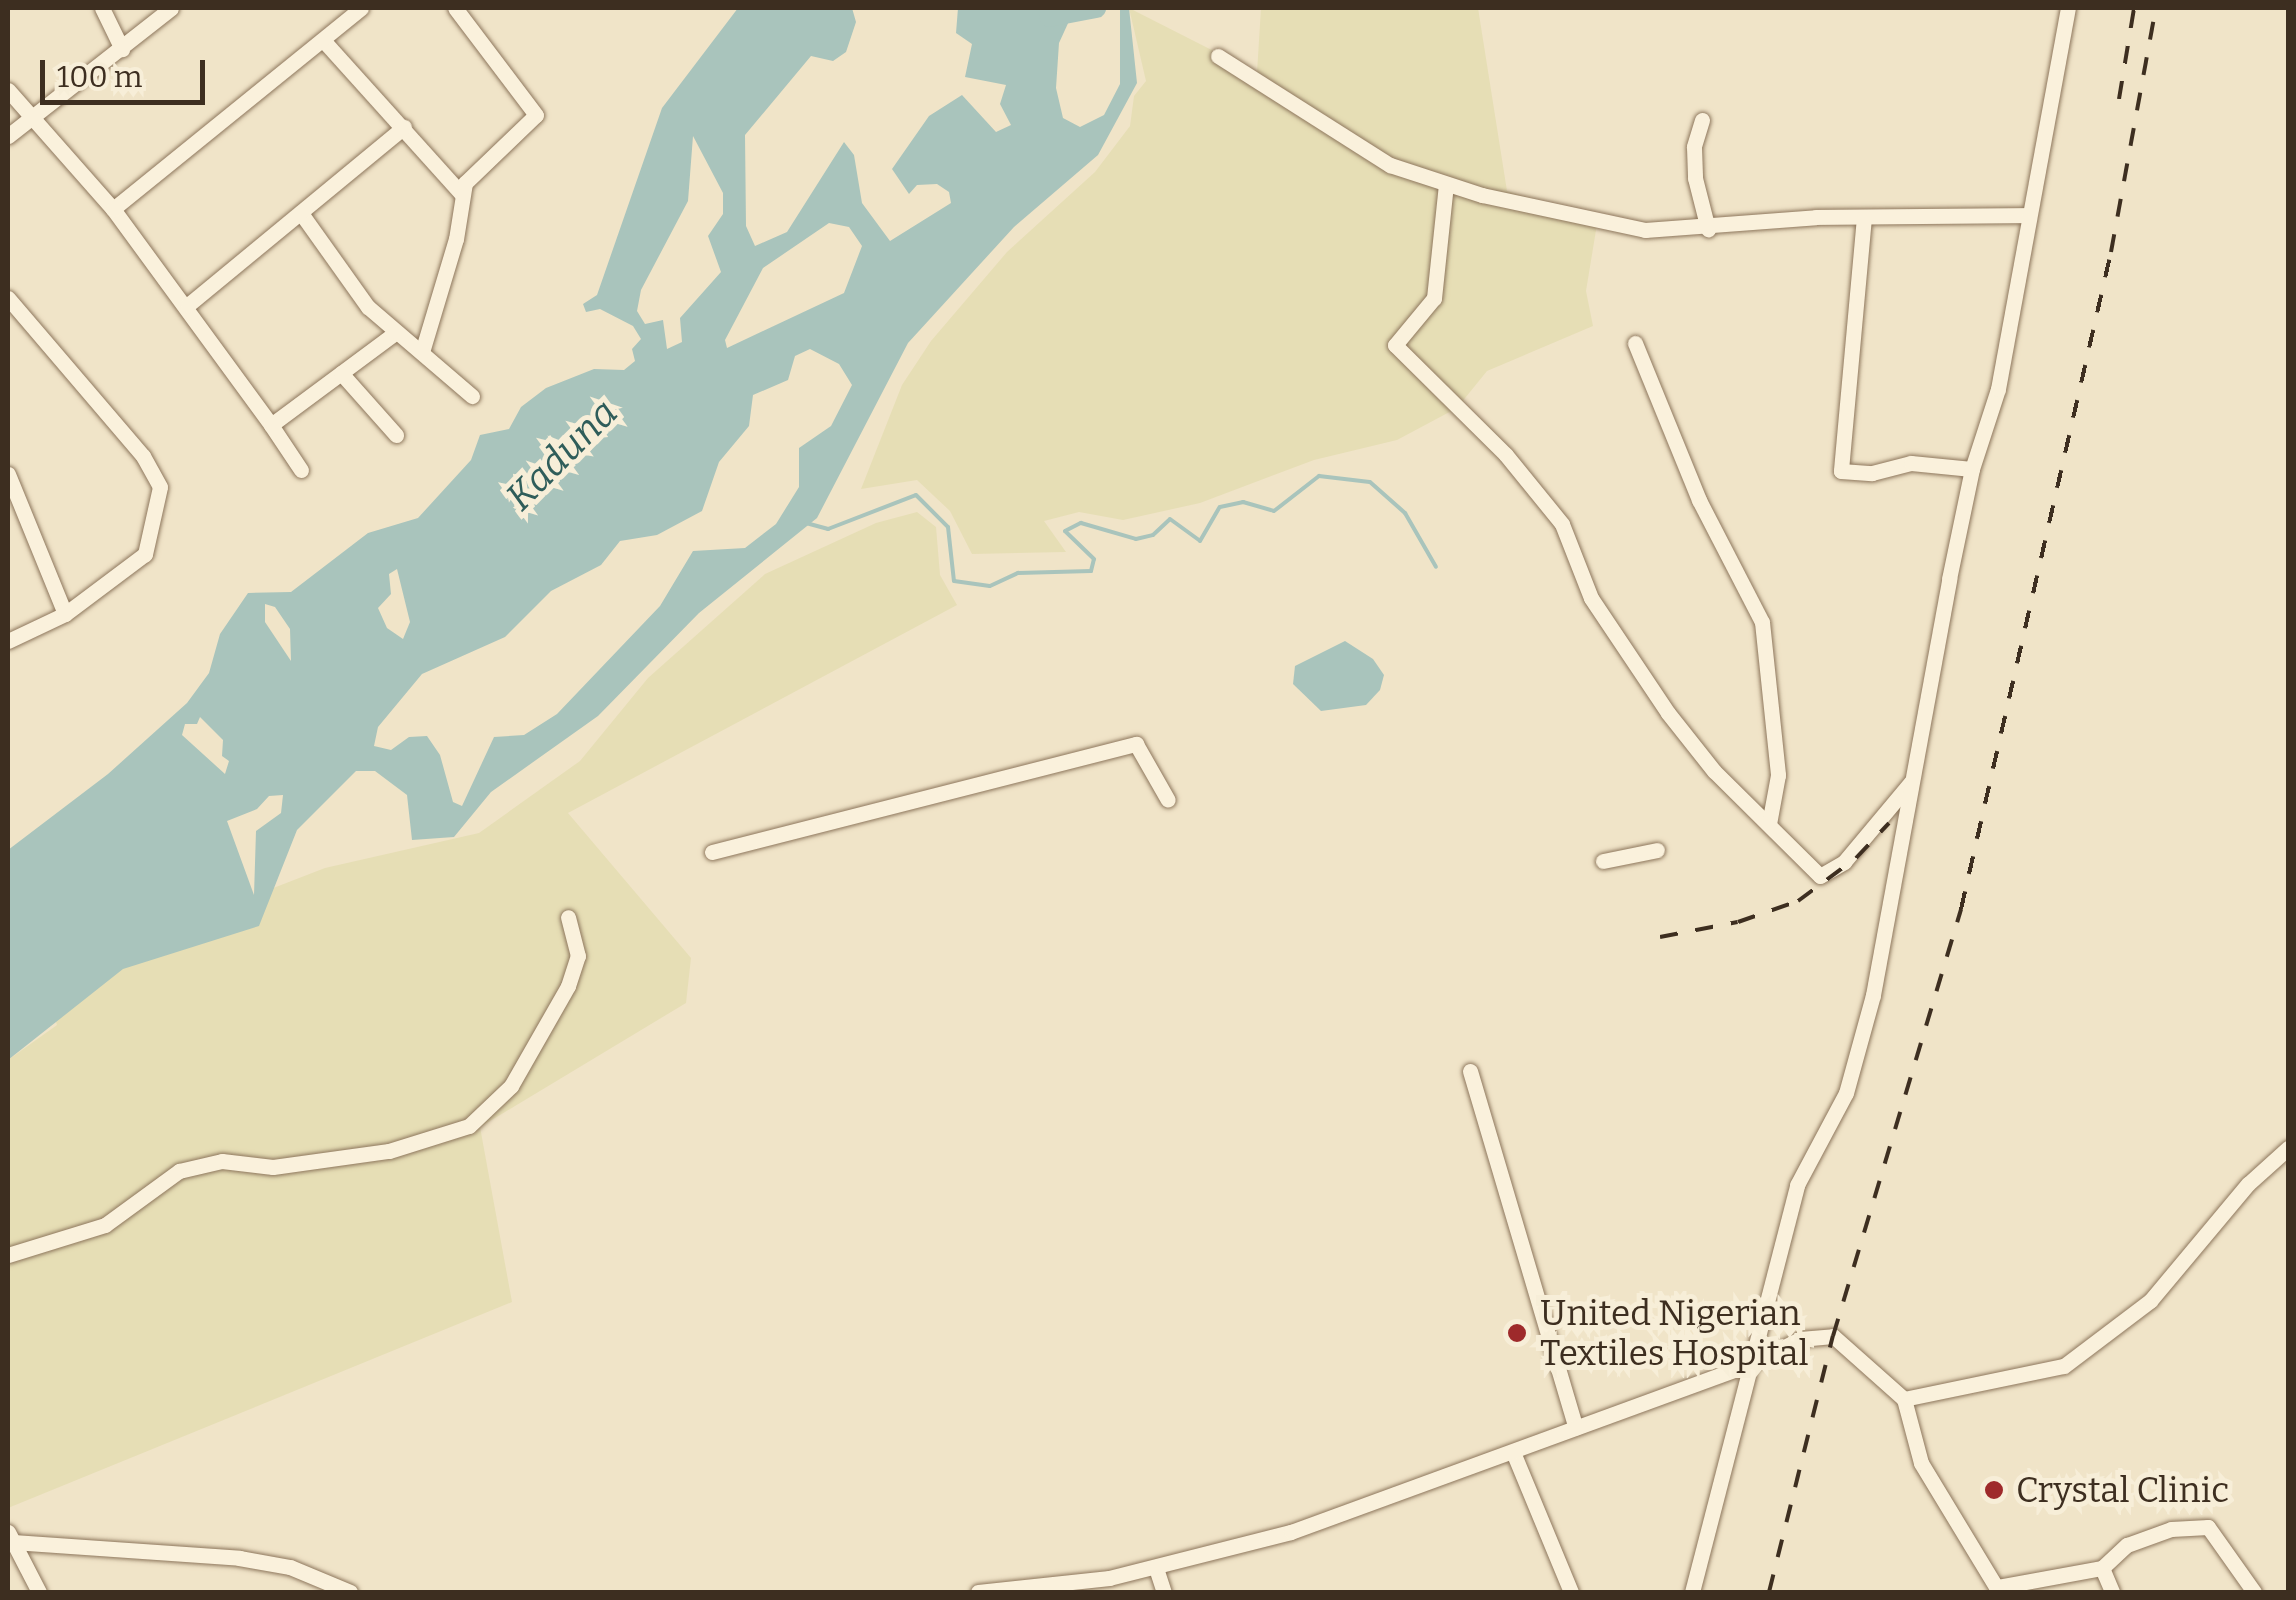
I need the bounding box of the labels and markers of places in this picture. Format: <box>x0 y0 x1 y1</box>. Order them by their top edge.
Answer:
place label: United Nigerian Textiles Hospital <box>1540 1292 1809 1374</box>
marker: United Nigerian Textiles Hospital <box>1504 1320 1530 1346</box>
place label: Crystal Clinic <box>2016 1469 2229 1511</box>
marker: Crystal Clinic <box>1981 1477 2007 1503</box>

